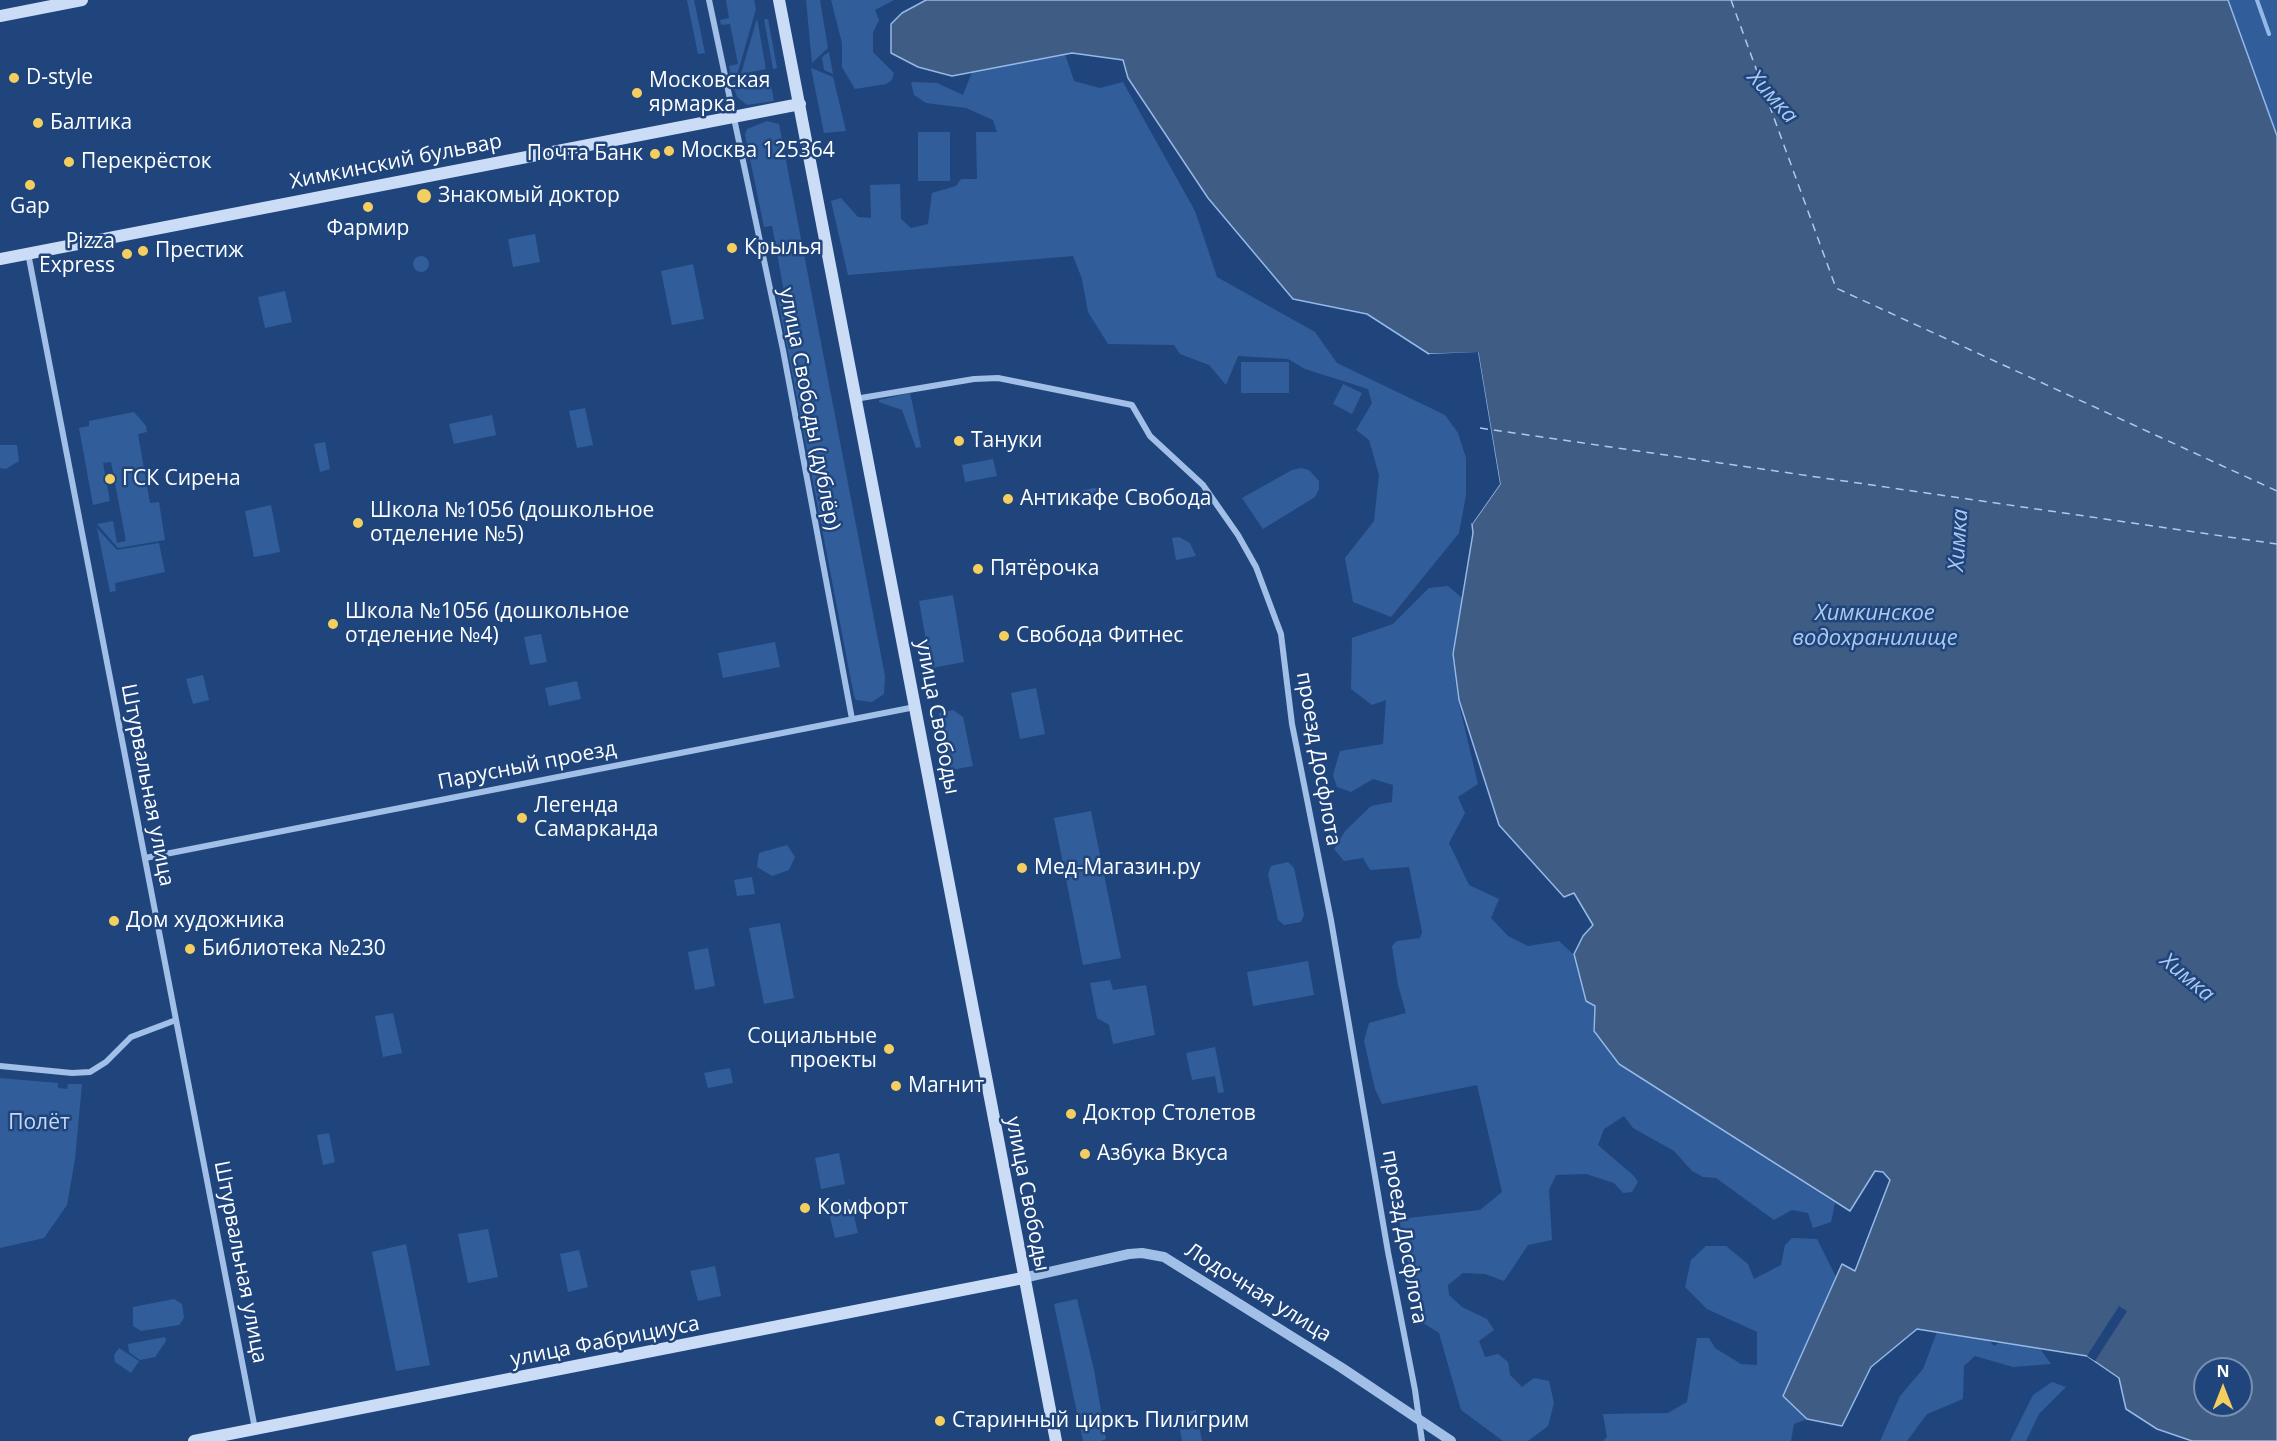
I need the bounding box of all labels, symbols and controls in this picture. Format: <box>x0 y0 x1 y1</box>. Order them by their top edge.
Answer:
place label: D-style <box>26 65 93 91</box>
water label: Химка <box>1741 65 1803 129</box>
place label: Московская ярмарка <box>649 68 770 118</box>
marker: D-style <box>7 71 21 85</box>
marker: Московская ярмарка <box>630 86 644 100</box>
place label: Балтика <box>50 110 132 136</box>
marker: Балтика <box>31 116 45 130</box>
street label: Химкинский бульвар <box>288 129 504 195</box>
place label: Москва 125364 <box>681 138 835 164</box>
place label: Почта Банк <box>527 141 643 167</box>
marker: Москва 125364 <box>662 144 676 158</box>
marker: Почта Банк <box>648 147 662 161</box>
place label: Перекрёсток <box>81 149 212 175</box>
marker: Перекрёсток <box>62 155 76 169</box>
marker: Gap <box>23 178 37 192</box>
place label: Знакомый доктор <box>438 183 620 209</box>
marker: Знакомый доктор <box>415 187 433 205</box>
place label: Gap <box>10 194 50 220</box>
marker: Фармир <box>361 200 375 214</box>
place label: Фармир <box>327 216 409 242</box>
place label: Pizza Express <box>39 229 115 279</box>
place label: Крылья <box>744 235 822 261</box>
place label: Престиж <box>155 238 244 264</box>
marker: Крылья <box>725 241 739 255</box>
marker: Престиж <box>136 244 150 258</box>
marker: Pizza Express <box>120 247 134 261</box>
street label: улица Свободы (дублёр) <box>773 285 845 533</box>
place label: Тануки <box>971 428 1042 454</box>
marker: Тануки <box>952 434 966 448</box>
place label: ГСК Сирена <box>122 466 241 492</box>
marker: ГСК Сирена <box>103 472 117 486</box>
place label: Антикафе Свобода <box>1020 486 1211 512</box>
marker: Антикафе Свобода <box>1001 492 1015 506</box>
place label: Школа №1056 (дошкольное отделение №5) <box>370 498 654 548</box>
water label: Химка <box>1944 508 1974 572</box>
marker: Школа №1056 (дошкольное отделение №5) <box>351 516 365 530</box>
place label: Пятёрочка <box>990 556 1099 582</box>
marker: Пятёрочка <box>971 562 985 576</box>
place label: Школа №1056 (дошкольное отделение №4) <box>345 599 629 649</box>
water label: Химкинское водохранилище <box>1792 601 1958 652</box>
marker: Школа №1056 (дошкольное отделение №4) <box>326 617 340 631</box>
place label: Свобода Фитнес <box>1016 623 1183 649</box>
marker: Свобода Фитнес <box>997 629 1011 643</box>
street label: улица Свободы <box>910 637 964 797</box>
street label: проезд Досфлота <box>1290 670 1346 848</box>
street label: Штурвальная улица <box>115 682 179 888</box>
street label: Парусный проезд <box>436 736 618 796</box>
place label: Легенда Самарканда <box>534 793 658 843</box>
marker: Легенда Самарканда <box>515 811 529 825</box>
place label: Мед-Магазин.ру <box>1034 855 1200 881</box>
marker: Мед-Магазин.ру <box>1015 861 1029 875</box>
place label: Дом художника <box>126 908 285 934</box>
marker: Дом художника <box>107 914 121 928</box>
place label: Библиотека №230 <box>202 936 386 962</box>
marker: Библиотека №230 <box>183 942 197 956</box>
water label: Химка <box>2155 948 2219 1008</box>
place label: Социальные проекты <box>747 1024 877 1074</box>
marker: Социальные проекты <box>882 1042 896 1056</box>
place label: Магнит <box>908 1073 984 1099</box>
marker: Магнит <box>889 1079 903 1093</box>
place label: Доктор Столетов <box>1083 1101 1256 1127</box>
marker: Доктор Столетов <box>1064 1107 1078 1121</box>
park label: Полёт <box>8 1110 70 1136</box>
street label: улица Свободы <box>1000 1114 1054 1274</box>
place label: Азбука Вкуса <box>1097 1141 1228 1167</box>
marker: Азбука Вкуса <box>1078 1147 1092 1161</box>
street label: проезд Досфлота <box>1376 1148 1432 1326</box>
street label: Штурвальная улица <box>208 1159 272 1365</box>
place label: Комфорт <box>817 1195 908 1221</box>
marker: Комфорт <box>798 1201 812 1215</box>
street label: Лодочная улица <box>1180 1238 1336 1348</box>
street label: улица Фабрициуса <box>508 1311 702 1373</box>
north arrow <box>2193 1357 2253 1417</box>
text: N <box>2216 1360 2230 1382</box>
place label: Старинный циркъ Пилигрим <box>952 1408 1249 1434</box>
marker: Старинный циркъ Пилигрим <box>933 1414 947 1428</box>

